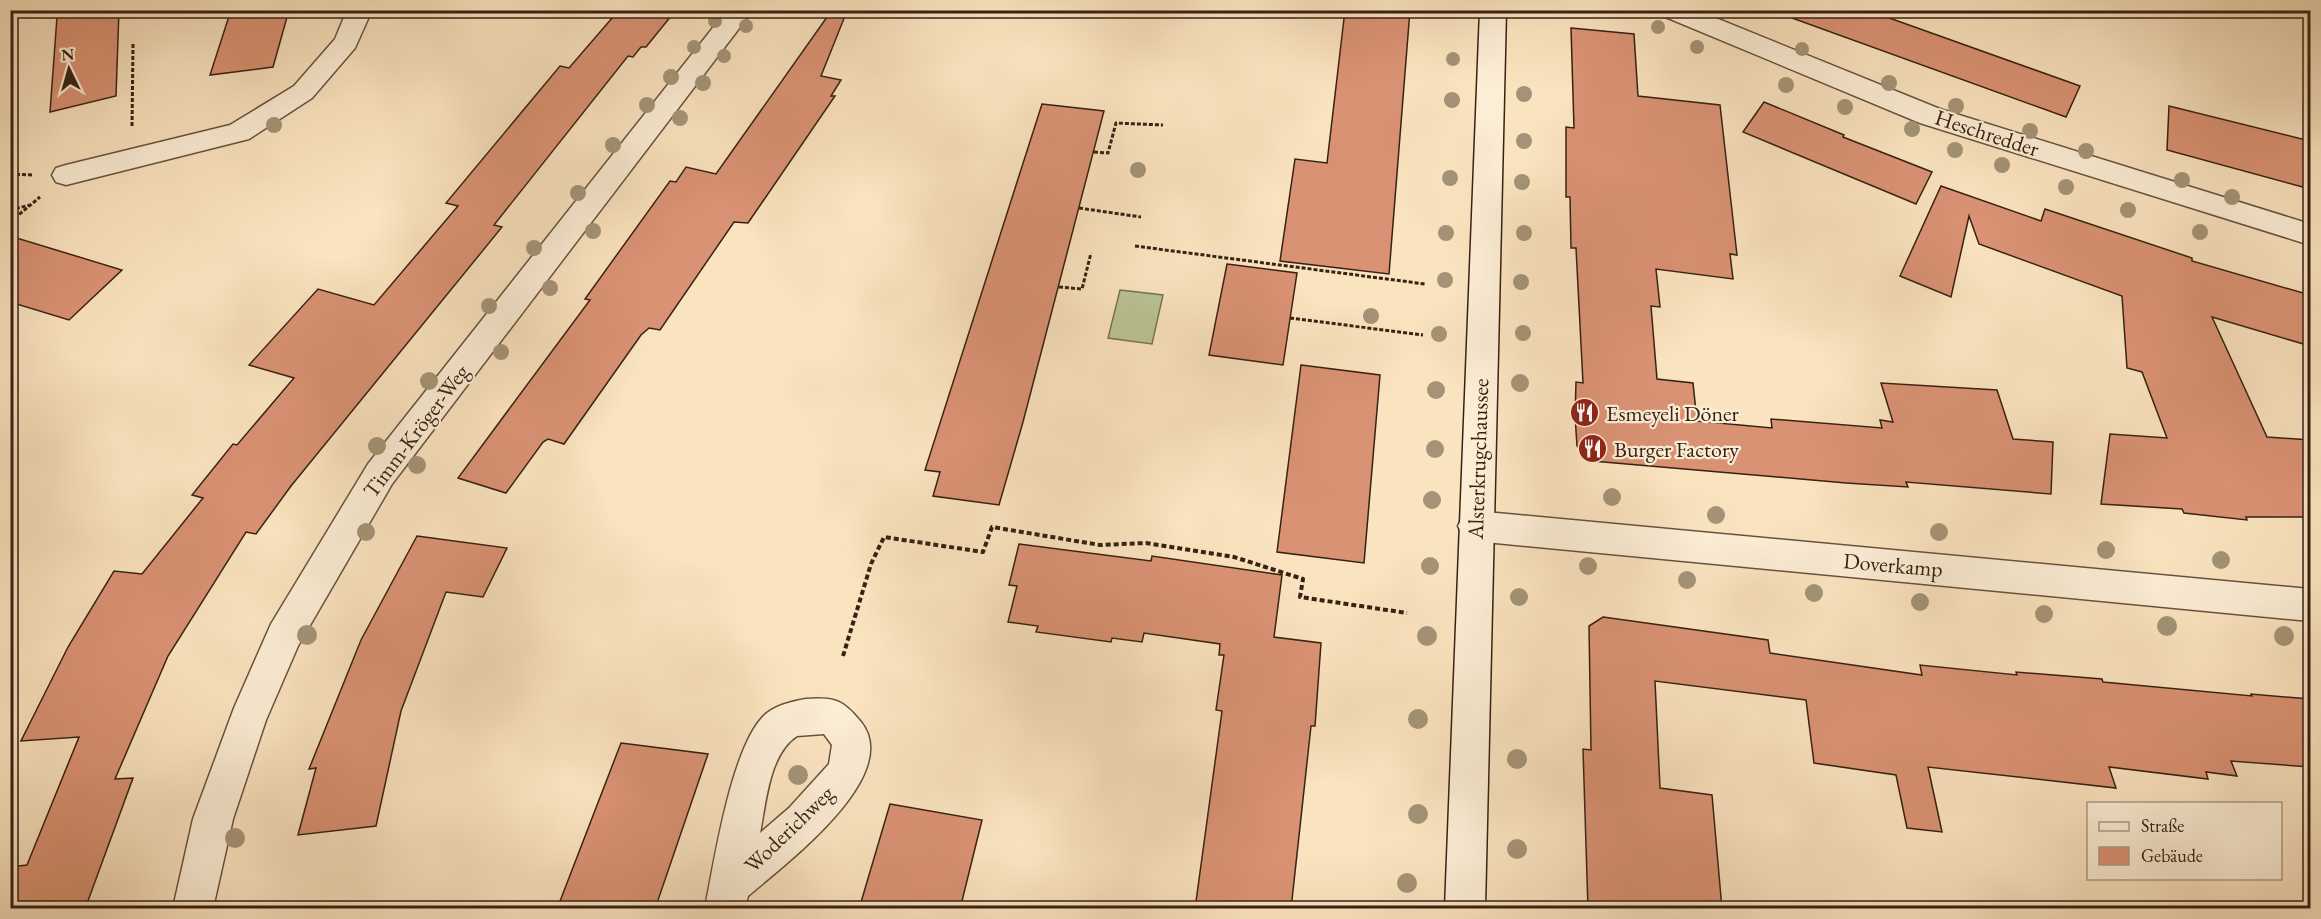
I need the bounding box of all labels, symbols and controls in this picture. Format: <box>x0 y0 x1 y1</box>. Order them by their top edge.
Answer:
north arrow <box>39 39 99 99</box>
text: N <box>60 44 75 66</box>
street label: Heschredder <box>1931 103 2043 164</box>
street label: Timm-Kröger-Weg <box>356 358 476 503</box>
street label: Alsterkrugchaussee <box>1461 378 1495 541</box>
restaurant icon: Esmeyeli Döner <box>1569 397 1601 429</box>
place label: Esmeyeli Döner <box>1606 399 1740 428</box>
restaurant icon: Burger Factory <box>1577 433 1609 465</box>
place label: Burger Factory <box>1614 435 1739 464</box>
street label: Doverkamp <box>1842 546 1944 584</box>
street label: Woderichweg <box>738 779 840 879</box>
legend <box>2087 802 2282 880</box>
text: Straße <box>2141 814 2184 837</box>
text: Gebäude <box>2141 844 2203 867</box>

